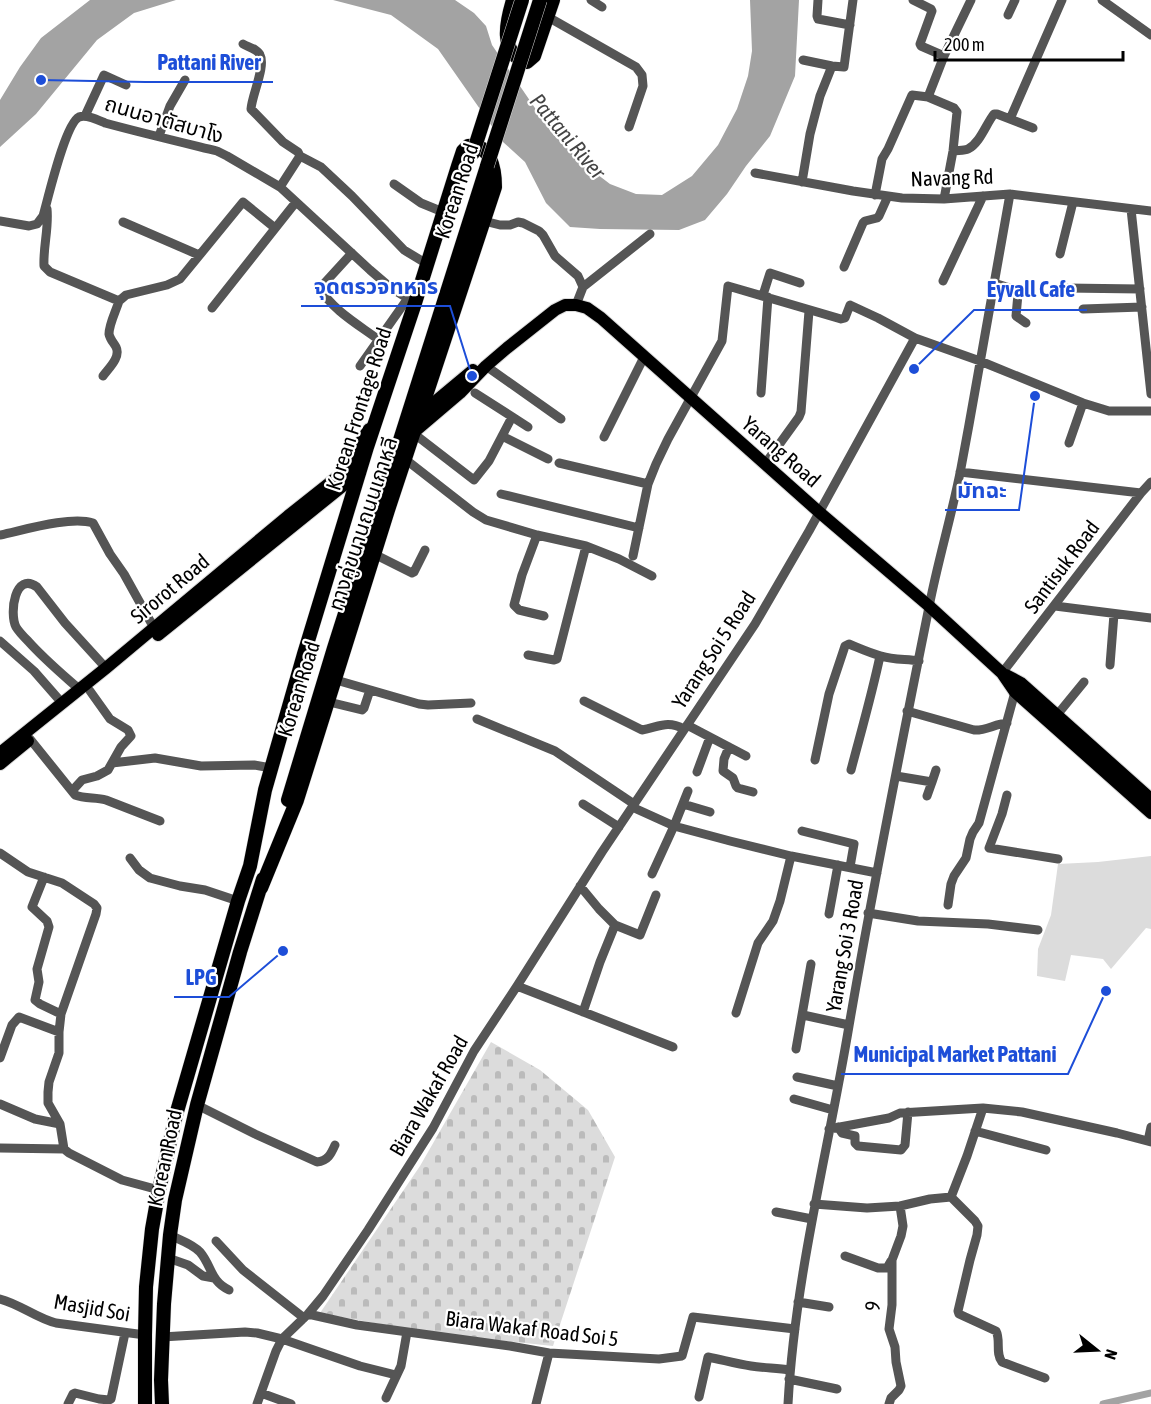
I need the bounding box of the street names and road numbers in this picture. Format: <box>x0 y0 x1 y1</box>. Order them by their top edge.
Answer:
street label: ถนนอาตัสบาโง <box>102 91 226 147</box>
street label: Korean Road <box>429 140 483 241</box>
street label: Navang Rd <box>910 164 994 190</box>
street label: Korean Frontage Road <box>320 324 396 493</box>
street label: Yarang Road <box>738 411 826 492</box>
street label: ทางคู่ขนานถนนเกาหลี <box>323 434 403 614</box>
street label: Santisuk Road <box>1019 515 1104 617</box>
street label: Sirorot Road <box>125 549 213 628</box>
street label: Yarang Soi 5 Road <box>666 586 760 712</box>
street label: Korean Road <box>272 638 324 739</box>
street label: Yarang Soi 3 Road <box>821 877 868 1014</box>
street label: Biara Wakaf Road <box>384 1031 472 1160</box>
street label: Korean Road <box>142 1107 186 1208</box>
street label: Masjid Soi <box>52 1288 132 1326</box>
street label: 9 <box>860 1300 884 1312</box>
street label: Biara Wakaf Road Soi 5 <box>444 1305 620 1351</box>

